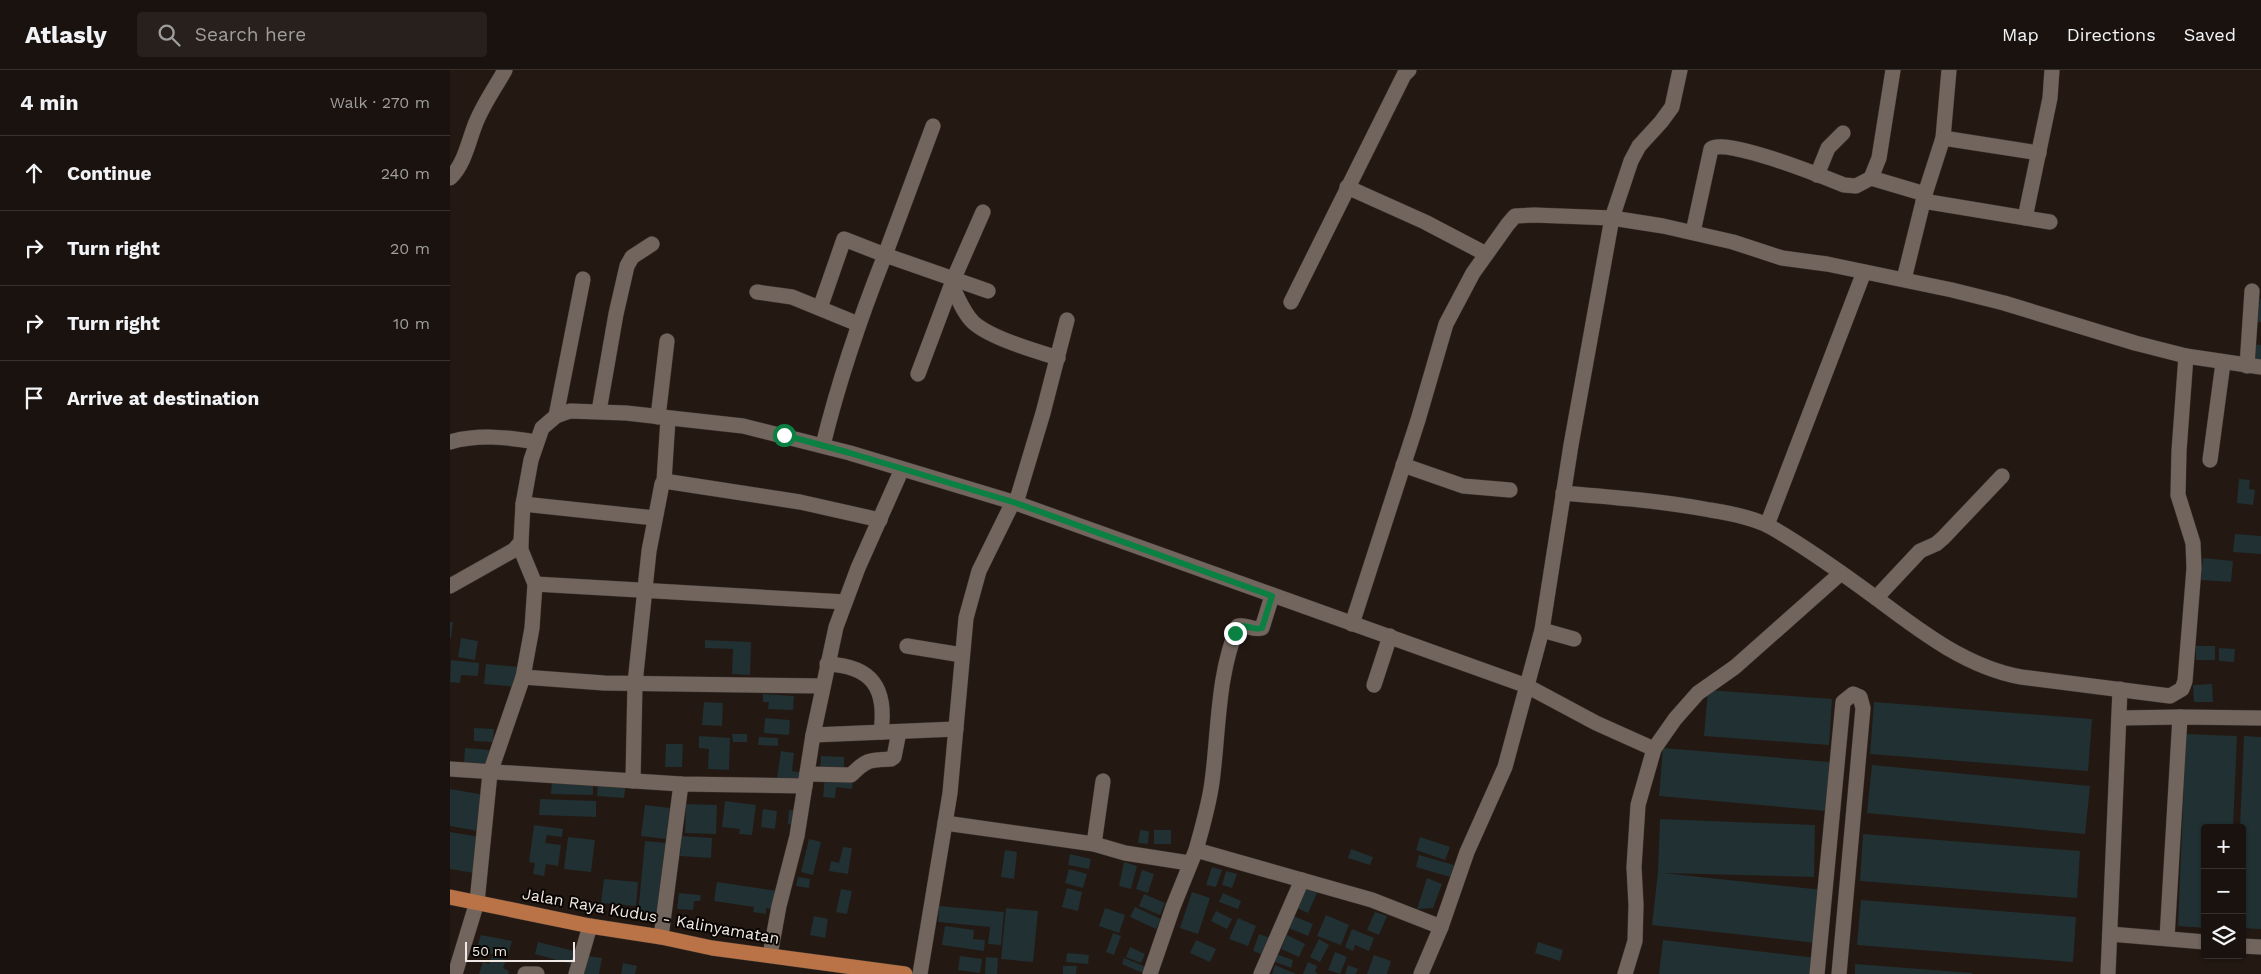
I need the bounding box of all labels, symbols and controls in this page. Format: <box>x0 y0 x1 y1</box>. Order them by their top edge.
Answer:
search box <box>137 12 487 57</box>
text: Atlasly <box>25 21 107 49</box>
icon: search <box>155 21 183 49</box>
text: Search here <box>195 23 306 46</box>
text: Map <box>2002 24 2039 45</box>
text: Directions <box>2067 24 2156 45</box>
text: Saved <box>2184 24 2236 45</box>
text: 4 min <box>20 90 78 115</box>
text: Walk · 270 m <box>330 93 430 112</box>
icon: ahead <box>20 159 48 187</box>
text: Continue <box>67 162 151 185</box>
text: 240 m <box>381 164 430 183</box>
icon: right <box>20 234 48 262</box>
text: Turn right <box>67 237 160 260</box>
text: 20 m <box>390 239 430 258</box>
icon: right <box>20 309 48 337</box>
text: Turn right <box>67 312 160 335</box>
text: 10 m <box>393 314 430 333</box>
icon: arrive <box>20 384 48 412</box>
text: Arrive at destination <box>67 387 259 410</box>
route start <box>773 424 796 447</box>
route end <box>1224 622 1247 645</box>
map controls <box>2201 824 2246 959</box>
button: + <box>2201 824 2246 869</box>
button: − <box>2201 869 2246 914</box>
street label: Jalan Raya Kudus - Kalinyamatan <box>521 884 781 948</box>
button: layers <box>2201 914 2246 959</box>
scale bar <box>465 939 575 962</box>
text: 50 m <box>472 943 507 959</box>

